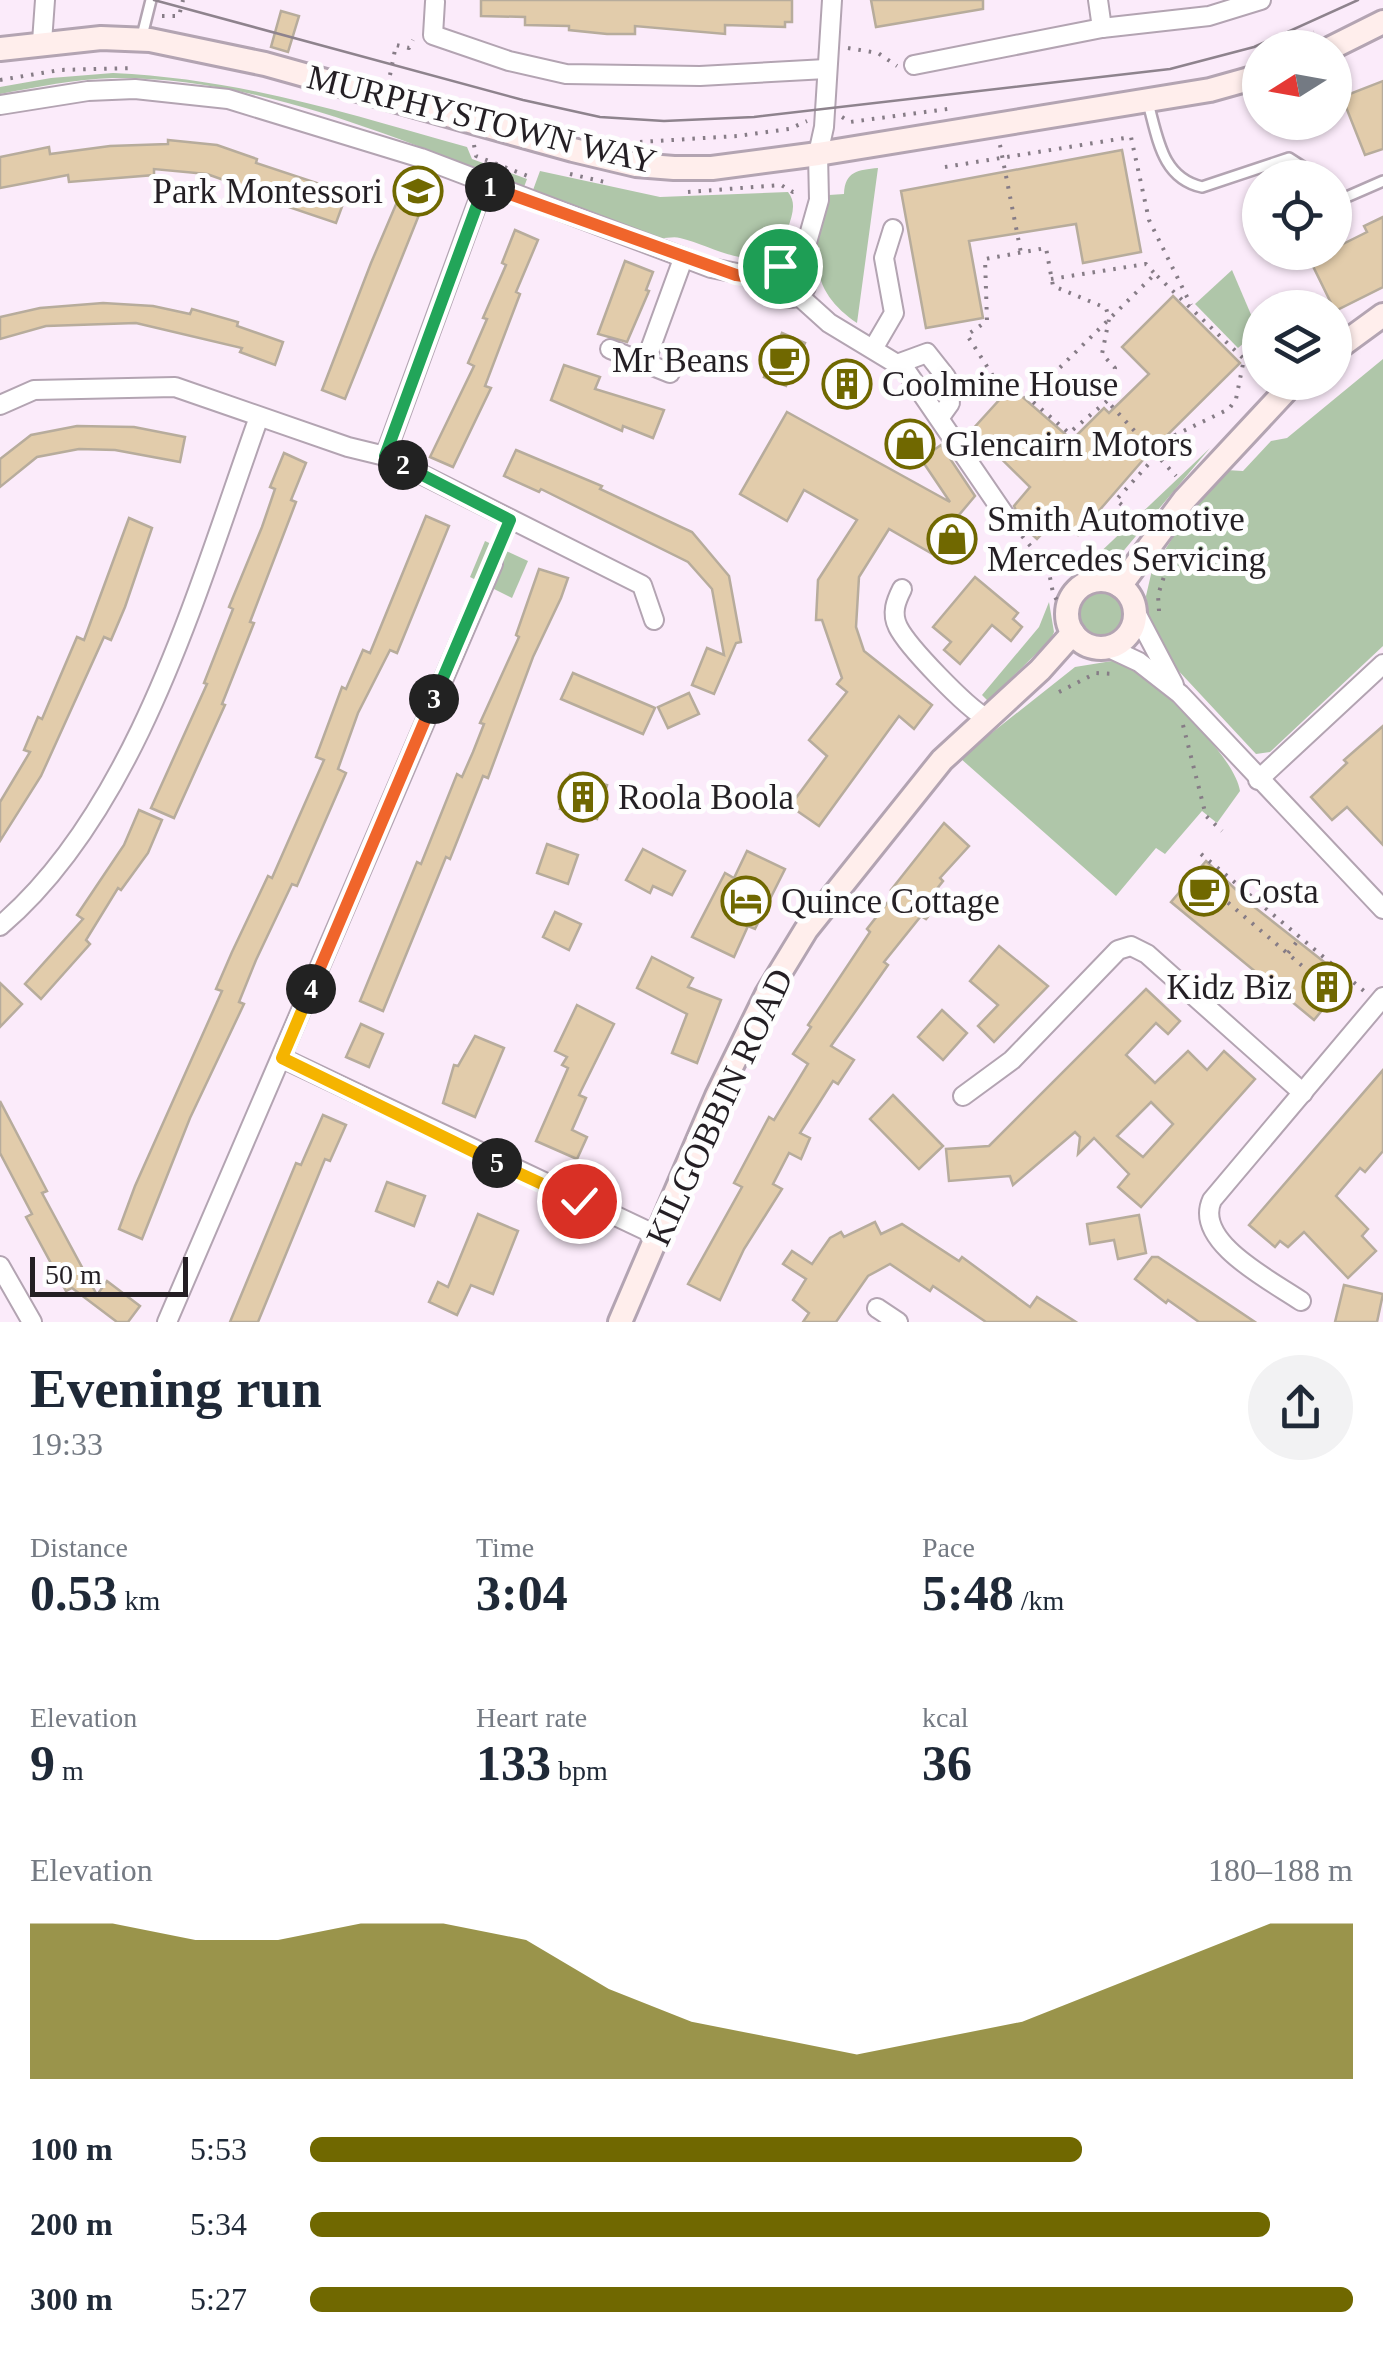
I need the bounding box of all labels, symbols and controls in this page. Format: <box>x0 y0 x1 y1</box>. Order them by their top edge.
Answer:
north arrow <box>1242 30 1352 140</box>
map controls <box>1242 30 1352 400</box>
street label: MURPHYSTOWN WAY <box>303 57 660 182</box>
button: locate <box>1242 160 1352 270</box>
pin: 1 <box>465 162 515 212</box>
school or university icon: Park Montessori <box>392 165 444 217</box>
text: 1 <box>483 171 497 202</box>
place label: Park Montessori <box>153 172 383 211</box>
pin <box>738 224 823 309</box>
icon: arrive <box>753 239 808 294</box>
button: layers <box>1242 290 1352 400</box>
cafe icon: Mr Beans <box>758 334 810 386</box>
place label: Mr Beans <box>612 341 749 380</box>
building icon: Coolmine House <box>821 358 873 410</box>
place label: Coolmine House <box>882 365 1118 404</box>
shop icon: Glencairn Motors <box>884 418 936 470</box>
place label: Glencairn Motors <box>945 425 1193 464</box>
pin: 2 <box>378 440 428 490</box>
text: 2 <box>396 449 410 480</box>
place label: Smith Automotive Mercedes Servicing <box>987 500 1266 579</box>
shop icon: Smith Automotive Mercedes Servicing <box>926 513 978 565</box>
pin: 3 <box>409 674 459 724</box>
text: 3 <box>427 683 441 714</box>
building icon: Roola Boola <box>557 771 609 823</box>
place label: Roola Boola <box>618 778 794 817</box>
cafe icon: Costa <box>1178 865 1230 917</box>
place label: Costa <box>1239 872 1319 911</box>
hotel icon: Quince Cottage <box>720 875 772 927</box>
place label: Quince Cottage <box>781 882 1000 921</box>
building icon: Kidz Biz <box>1301 961 1353 1013</box>
street label: KILGOBBIN ROAD <box>638 963 801 1252</box>
pin: 4 <box>286 964 336 1014</box>
place label: Kidz Biz <box>1167 968 1292 1007</box>
text: 4 <box>304 973 318 1004</box>
pin: 5 <box>472 1138 522 1188</box>
text: 5 <box>490 1147 504 1178</box>
pin <box>537 1159 622 1244</box>
icon: check <box>552 1174 607 1229</box>
scale bar <box>30 1252 188 1296</box>
text: 50 m <box>45 1259 102 1290</box>
button: share <box>1248 1355 1353 1460</box>
text: Evening run <box>30 1358 322 1419</box>
text: 19:33 <box>30 1426 103 1462</box>
text: Distance <box>30 1532 128 1563</box>
text: Time <box>476 1532 534 1563</box>
text: Pace <box>922 1532 975 1563</box>
text: 0.53 <box>30 1565 118 1621</box>
text: 3:04 <box>476 1565 568 1621</box>
text: 5:48 <box>922 1565 1014 1621</box>
text: km <box>118 1585 160 1616</box>
text: /km <box>1014 1585 1064 1616</box>
text: Elevation <box>30 1702 137 1733</box>
text: Heart rate <box>476 1702 587 1733</box>
text: kcal <box>922 1702 969 1733</box>
text: 9 <box>30 1735 55 1791</box>
text: 133 <box>476 1735 551 1791</box>
text: 36 <box>922 1735 972 1791</box>
text: m <box>55 1755 84 1786</box>
text: bpm <box>551 1755 608 1786</box>
text: Elevation <box>30 1852 153 1888</box>
text: 180–188 m <box>1208 1852 1353 1888</box>
text: 100 m <box>30 2131 113 2167</box>
text: 5:53 <box>190 2131 247 2167</box>
text: 200 m <box>30 2206 113 2242</box>
text: 5:34 <box>190 2206 247 2242</box>
text: 300 m <box>30 2281 113 2317</box>
text: 5:27 <box>190 2281 247 2317</box>

